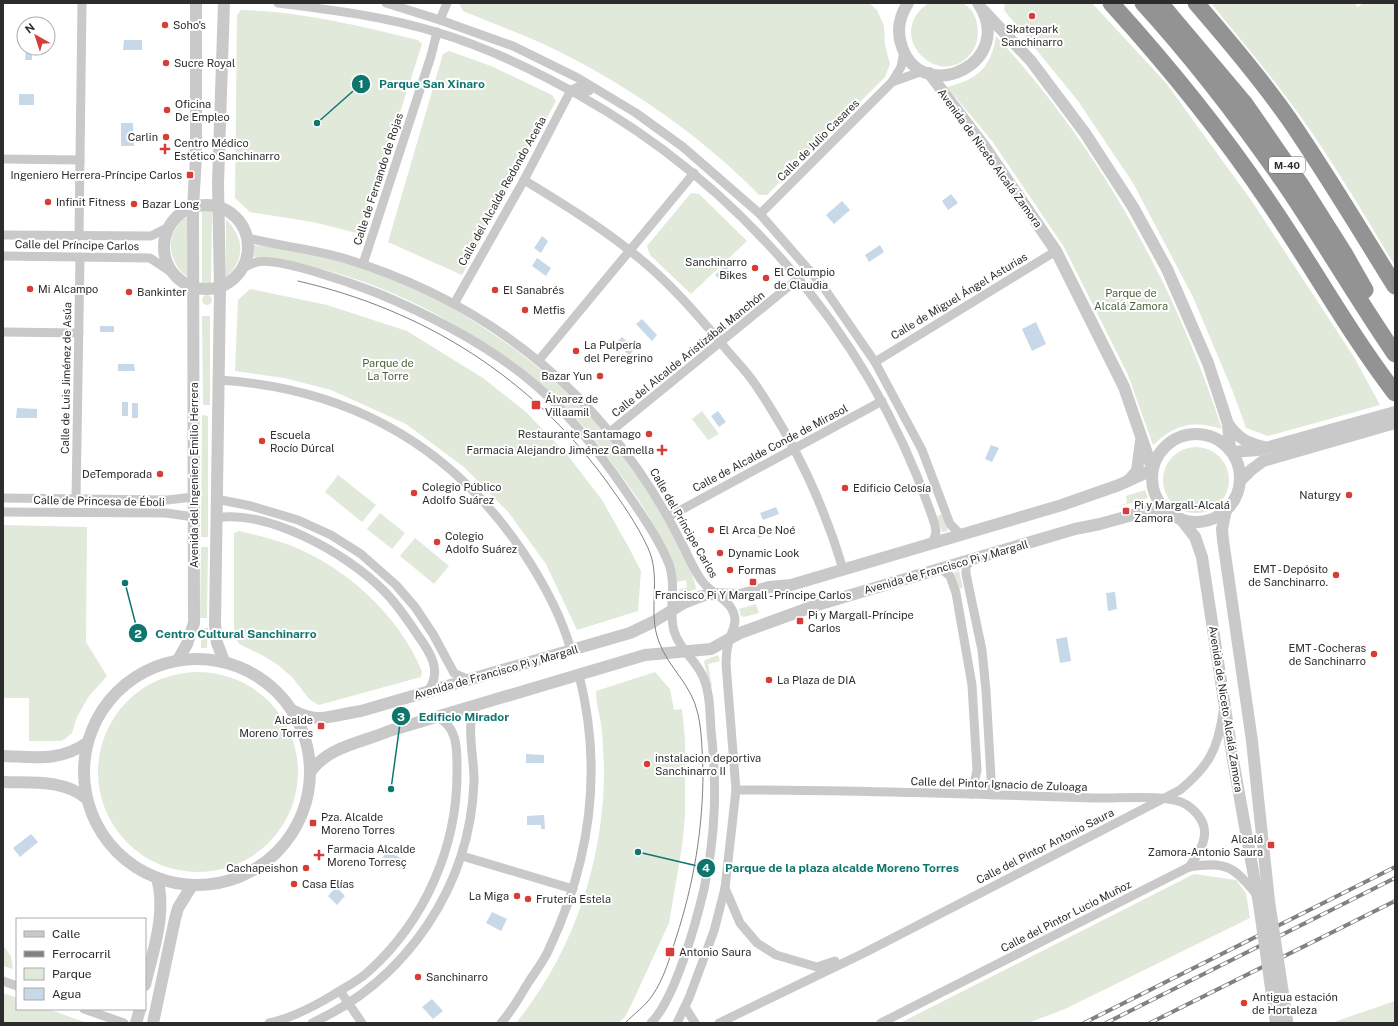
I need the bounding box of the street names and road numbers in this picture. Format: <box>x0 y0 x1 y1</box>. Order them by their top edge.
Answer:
street label: Avenida de Niceto Alcalá Zamora <box>936 86 1044 230</box>
street label: Calle de Julio Casares <box>775 96 862 183</box>
street label: Calle de Fernando de Rojas <box>351 111 405 247</box>
street label: Calle del Alcalde Redondo Aceña <box>456 114 548 268</box>
road number: M-40 <box>1269 157 1305 173</box>
street label: Calle del Príncipe Carlos <box>15 238 140 252</box>
street label: Calle de Miguel Ángel Asturias <box>888 249 1030 342</box>
street label: Calle del Alcalde Aristizábal Manchón <box>609 289 767 419</box>
street label: Calle de Luis Jiménez de Asúa <box>59 302 73 454</box>
street label: Avenida del Ingeniero Emilio Herrera <box>188 382 200 568</box>
street label: Calle de Alcalde Conde de Mirasol <box>690 402 850 494</box>
street label: Calle del Príncipe Carlos <box>648 466 721 580</box>
street label: Calle de Princesa de Éboli <box>33 493 165 508</box>
street label: Avenida de Francisco Pi y Margall <box>862 538 1030 596</box>
street label: Avenida de Niceto Alcalá Zamora <box>1207 625 1245 793</box>
street label: Avenida de Francisco Pi y Margall <box>412 643 580 701</box>
street label: Calle del Pintor Ignacio de Zuloaga <box>910 775 1088 793</box>
street label: Calle del Pintor Antonio Saura <box>974 806 1116 886</box>
street label: Calle del Pintor Lucio Muñoz <box>999 878 1133 954</box>

